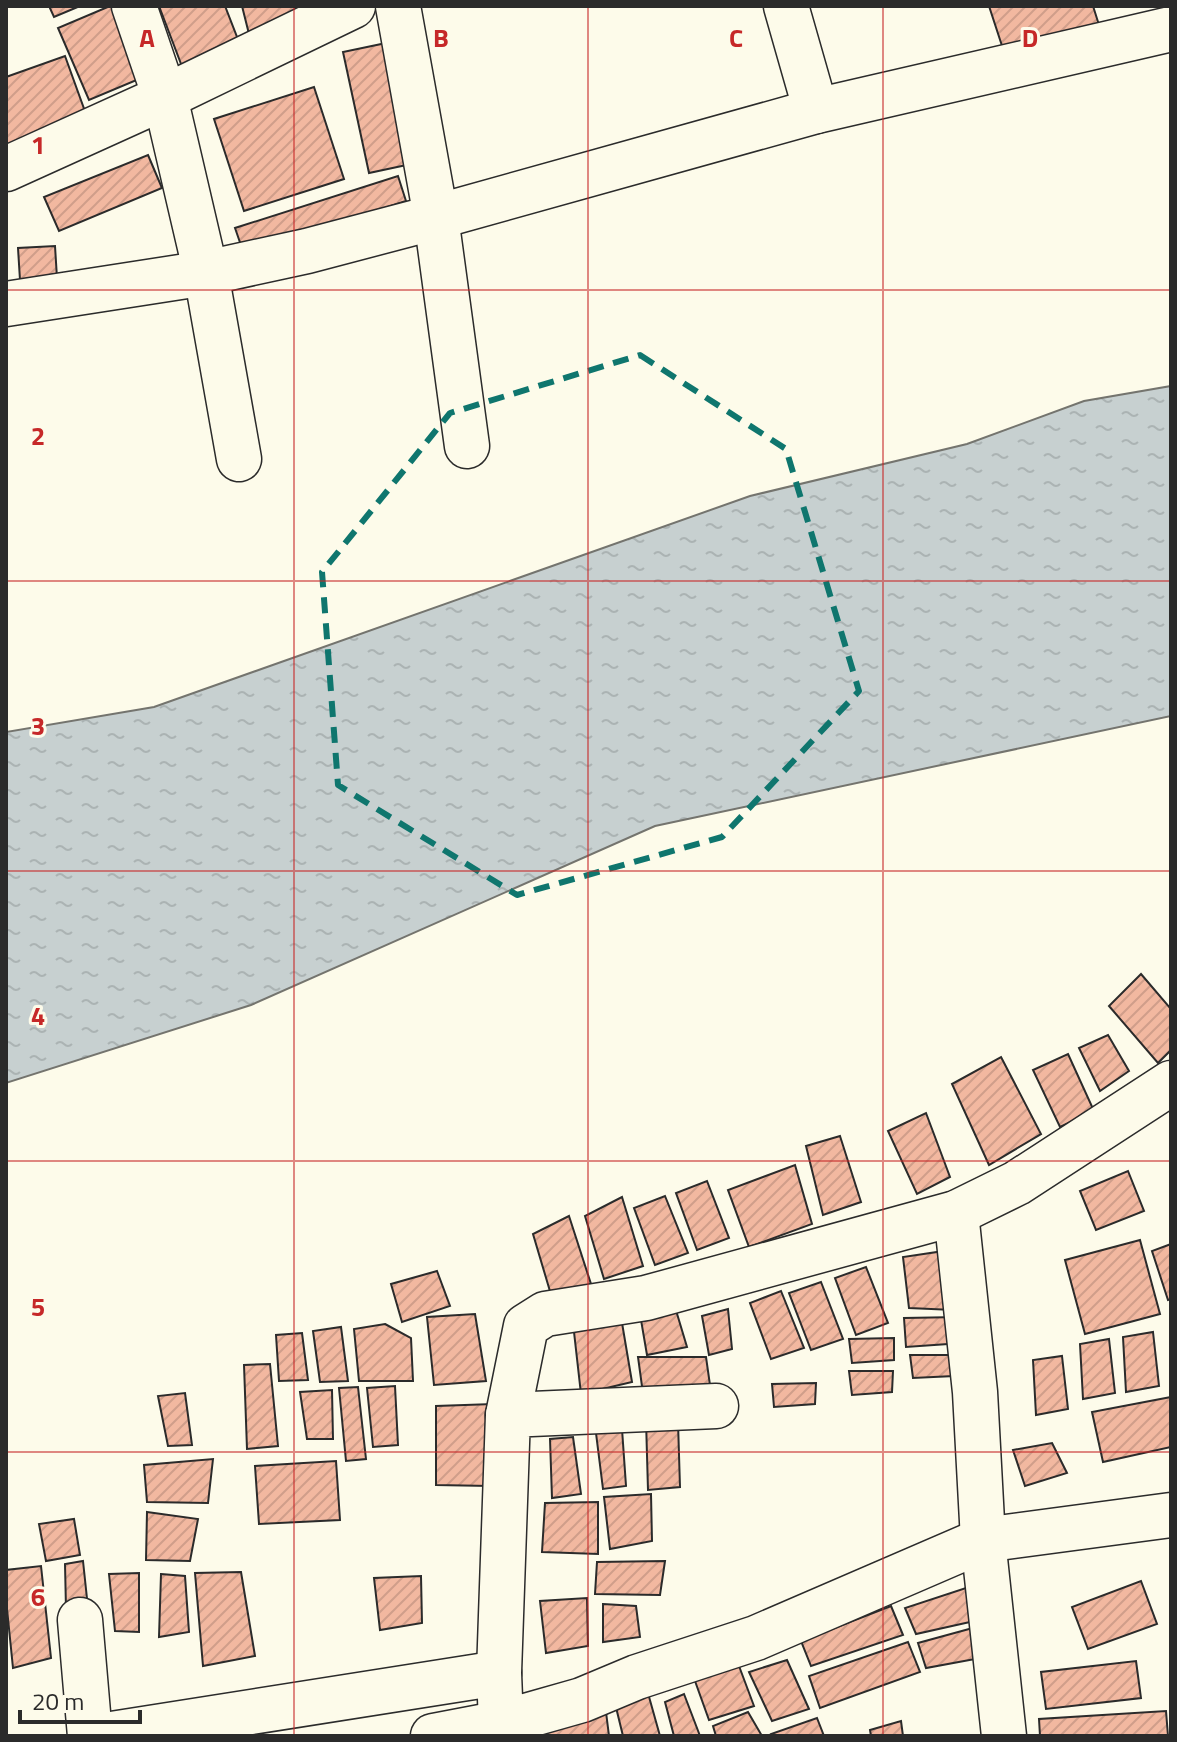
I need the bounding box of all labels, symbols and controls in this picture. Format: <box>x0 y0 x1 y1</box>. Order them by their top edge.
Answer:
text: A <box>139 18 155 57</box>
text: B <box>433 18 449 57</box>
text: C <box>729 18 743 57</box>
text: D <box>1022 18 1038 57</box>
text: 1 <box>31 125 45 164</box>
text: 2 <box>31 416 45 455</box>
text: 3 <box>31 706 45 745</box>
text: 4 <box>31 996 45 1035</box>
text: 5 <box>31 1287 45 1326</box>
text: 6 <box>31 1577 45 1616</box>
scale bar <box>20 1674 140 1724</box>
text: 20 m <box>32 1683 84 1719</box>

